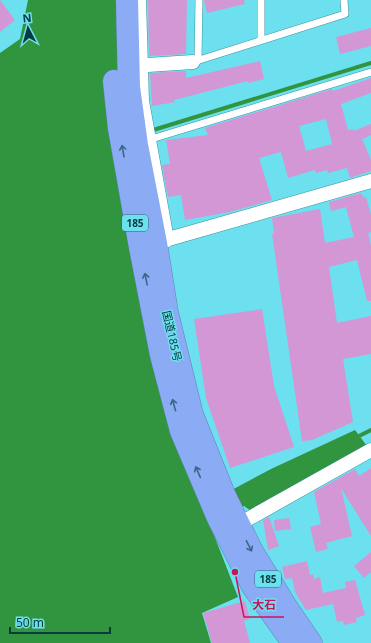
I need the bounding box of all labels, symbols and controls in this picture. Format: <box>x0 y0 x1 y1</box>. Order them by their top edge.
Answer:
north arrow <box>8 8 48 48</box>
text: N <box>22 10 32 25</box>
one-way arrow <box>119 145 127 158</box>
road number: 185 <box>122 215 148 231</box>
one-way arrow <box>141 273 149 286</box>
street label: 国道185号 <box>159 309 186 363</box>
one-way arrow <box>170 399 178 412</box>
one-way arrow <box>194 466 201 478</box>
one-way arrow <box>246 540 253 552</box>
road number: 185 <box>255 571 281 587</box>
callout: 大石 <box>244 593 284 617</box>
text: 大石 <box>252 596 276 613</box>
scale bar <box>10 609 110 635</box>
text: 50 m <box>16 614 44 631</box>

